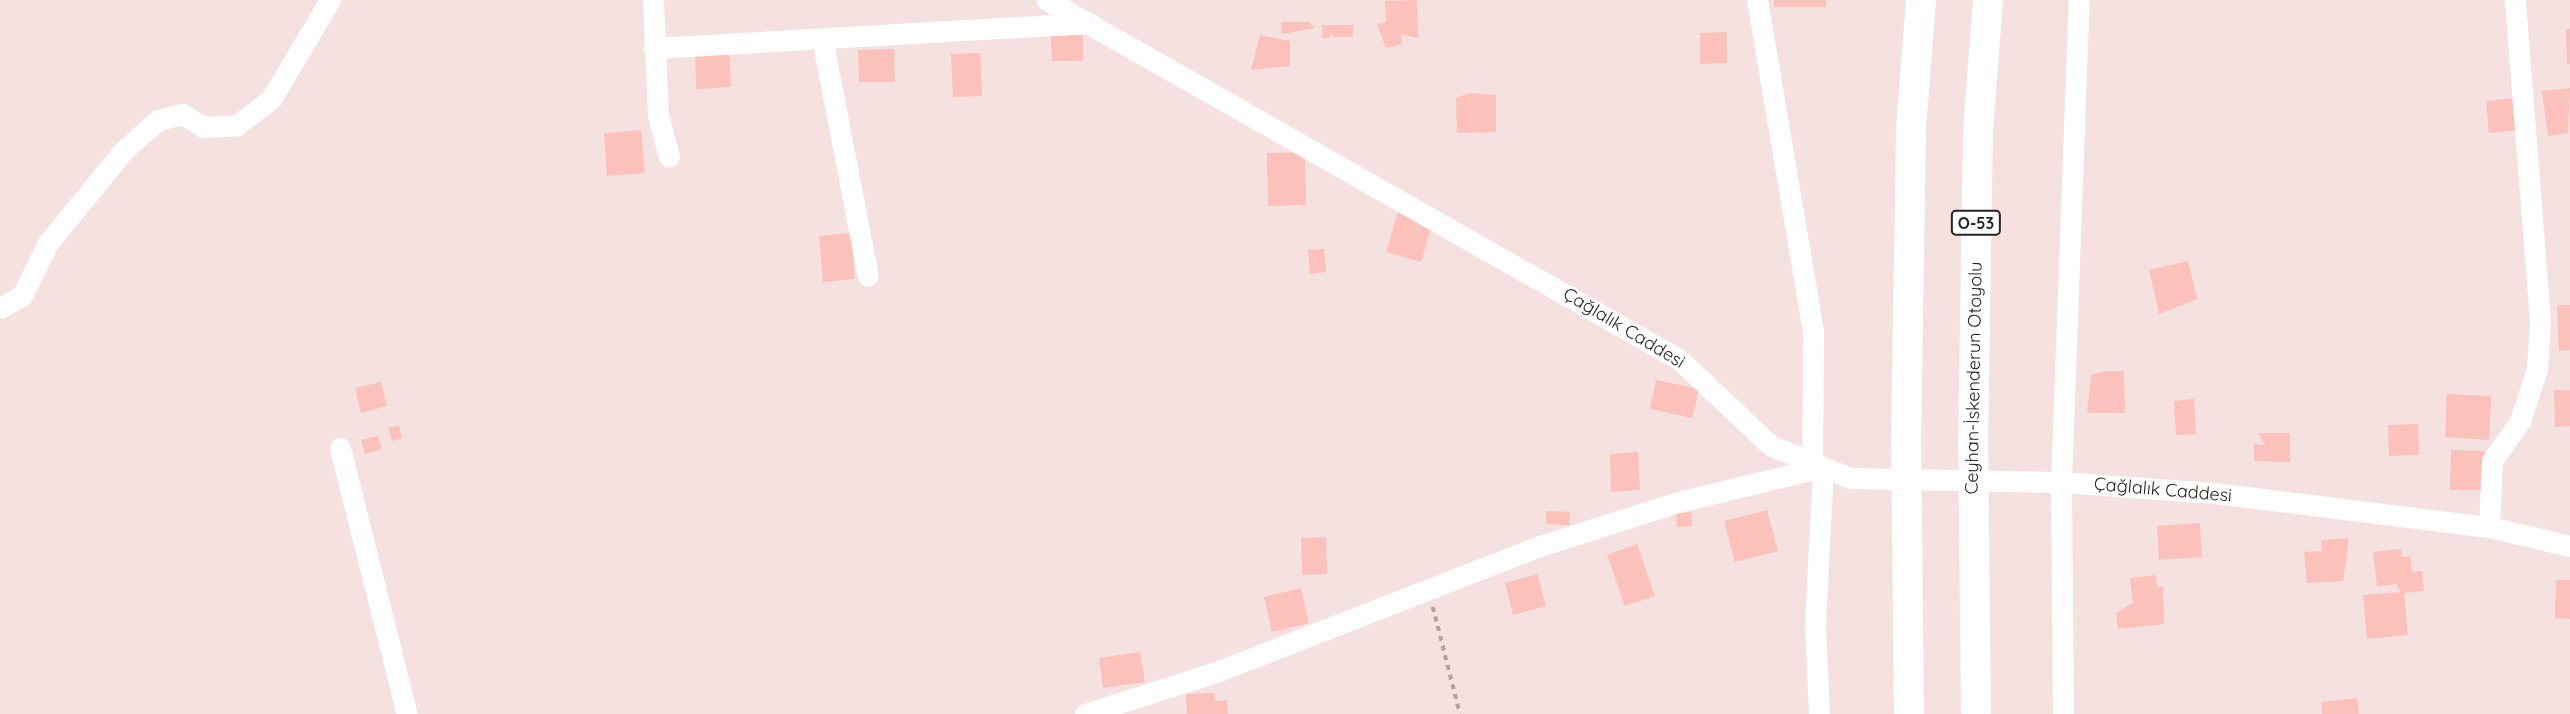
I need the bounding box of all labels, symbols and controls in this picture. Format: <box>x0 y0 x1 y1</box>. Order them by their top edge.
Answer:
road number: O-53 <box>1950 210 2002 236</box>
street label: Ceyhan-İskenderun Otoyolu <box>1961 261 1987 495</box>
street label: Çağlalık Caddesi <box>1559 283 1689 373</box>
street label: Çağlalık Caddesi <box>2093 473 2233 507</box>

